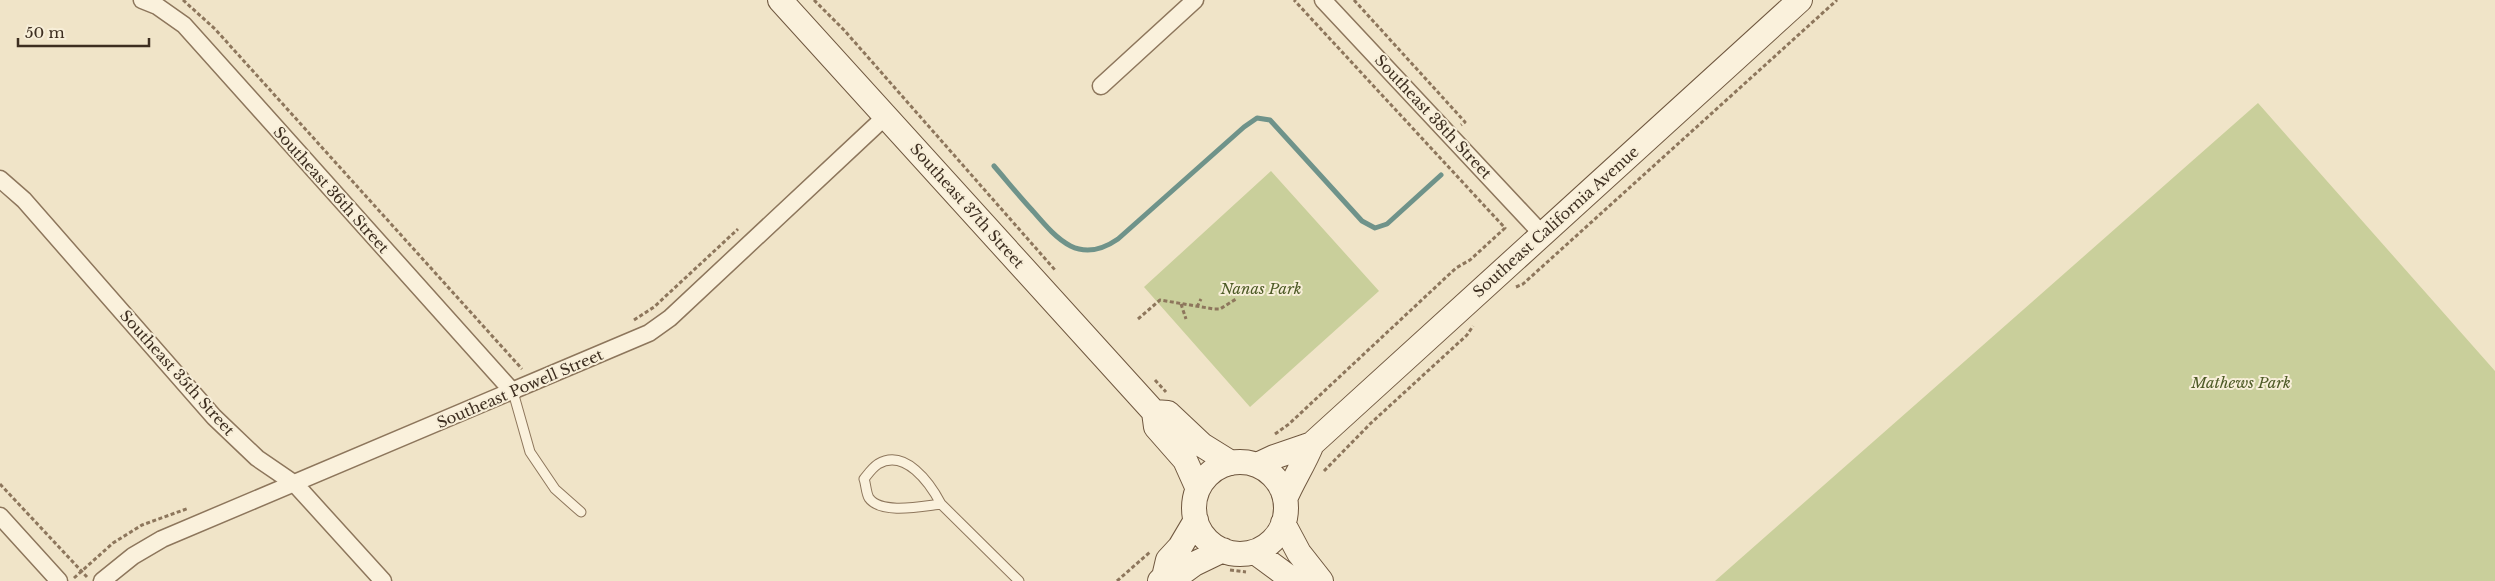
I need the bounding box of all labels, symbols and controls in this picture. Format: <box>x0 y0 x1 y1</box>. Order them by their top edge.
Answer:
scale bar <box>18 15 149 47</box>
text: 50 m <box>25 23 65 42</box>
street label: Southeast 38th Street <box>1371 51 1496 183</box>
street label: Southeast 36th Street <box>270 123 393 257</box>
street label: Southeast 37th Street <box>906 139 1029 272</box>
street label: Southeast California Avenue <box>1469 142 1643 301</box>
park label: Nanas Park <box>1219 279 1302 298</box>
street label: Southeast 35th Street <box>116 306 239 440</box>
street label: Southeast Powell Street <box>434 345 606 432</box>
park label: Mathews Park <box>2190 373 2291 392</box>

